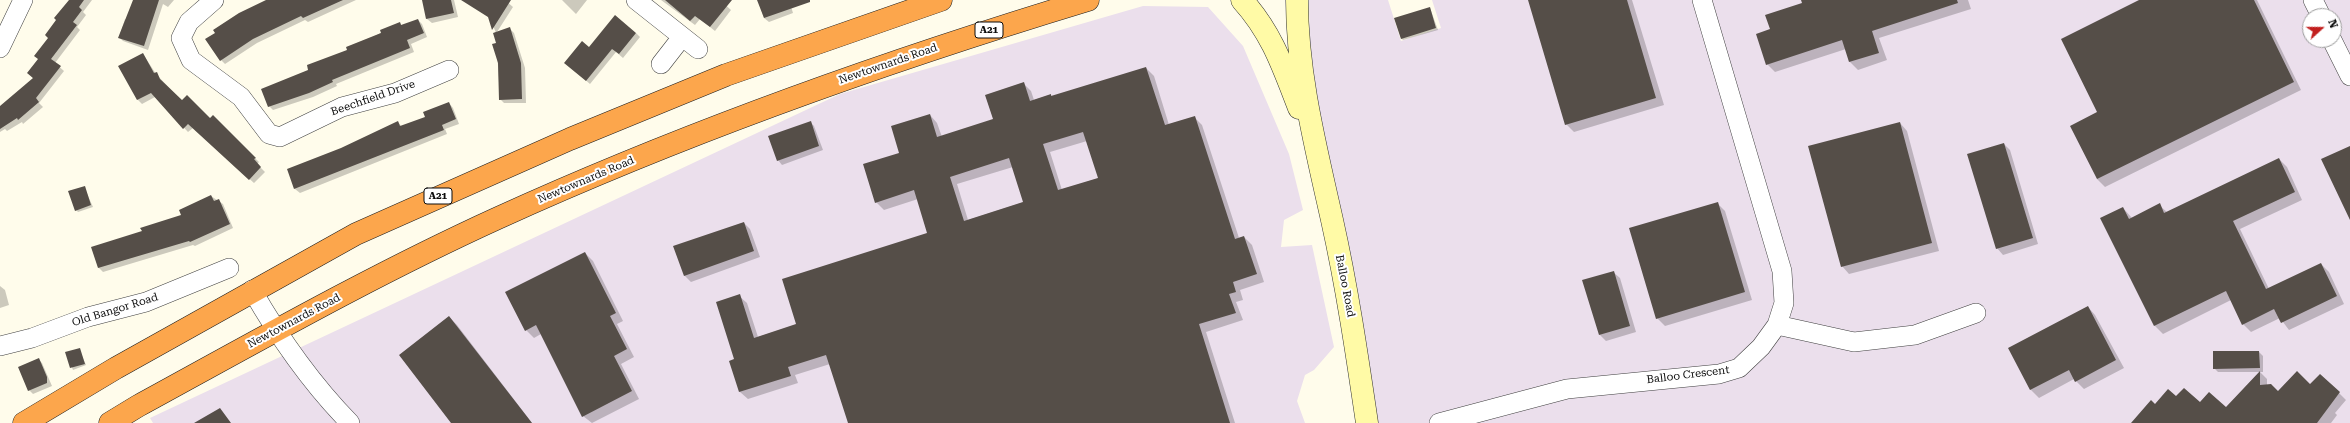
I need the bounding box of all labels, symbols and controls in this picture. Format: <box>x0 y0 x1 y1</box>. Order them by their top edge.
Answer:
north arrow <box>2302 8 2342 48</box>
text: N <box>2325 18 2340 30</box>
road number: A21 <box>975 22 1003 38</box>
street label: Newtownards Road <box>837 41 939 87</box>
street label: Beechfield Drive <box>329 77 417 119</box>
street label: Newtownards Road <box>536 154 636 206</box>
road number: A21 <box>424 188 452 204</box>
street label: Balloo Road <box>1332 254 1358 318</box>
street label: Old Bangor Road <box>70 291 160 329</box>
street label: Newtownards Road <box>245 291 343 351</box>
street label: Balloo Crescent <box>1646 363 1730 387</box>

